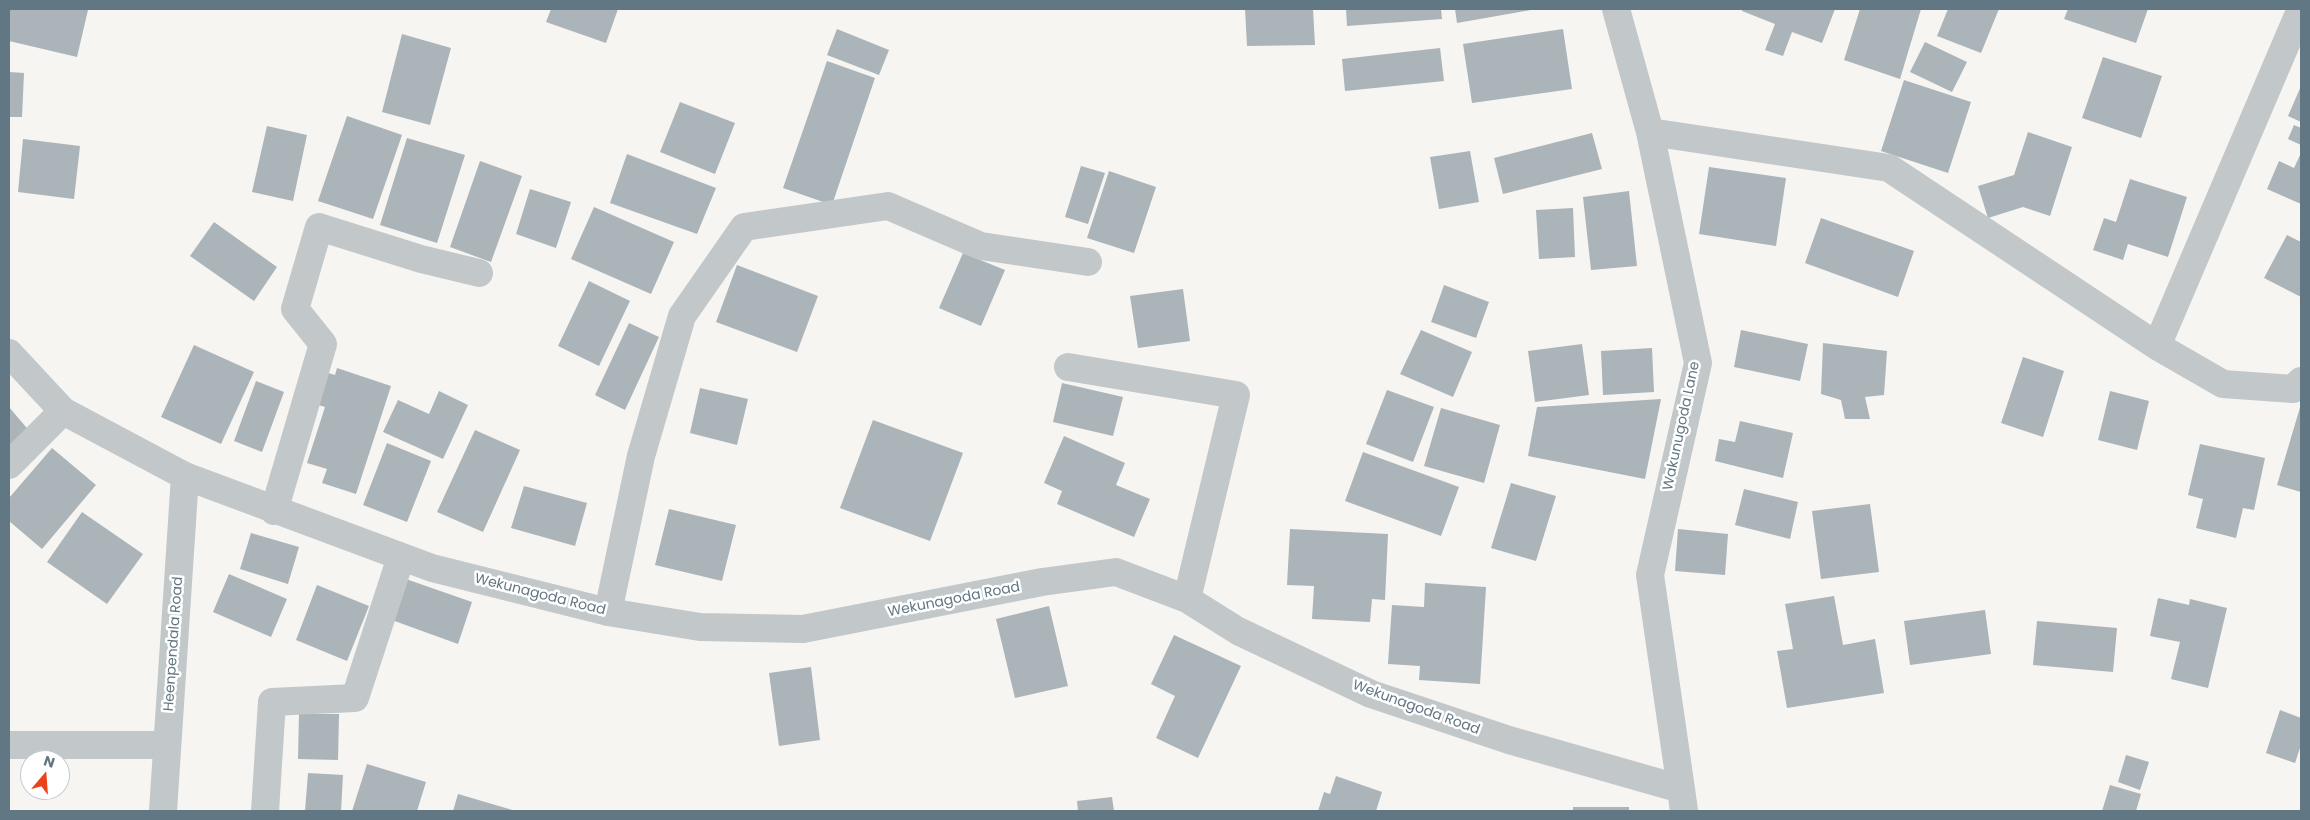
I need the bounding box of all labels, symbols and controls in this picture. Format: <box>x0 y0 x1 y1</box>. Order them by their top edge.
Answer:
street label: Wakunugoda Lane <box>1660 360 1704 492</box>
street label: Wekunagoda Road <box>473 571 607 619</box>
street label: Heenpendala Road <box>161 576 187 712</box>
street label: Wekunagoda Road <box>886 579 1022 621</box>
street label: Wekunagoda Road <box>1350 677 1482 739</box>
north arrow <box>20 750 70 800</box>
text: N <box>41 751 57 773</box>

